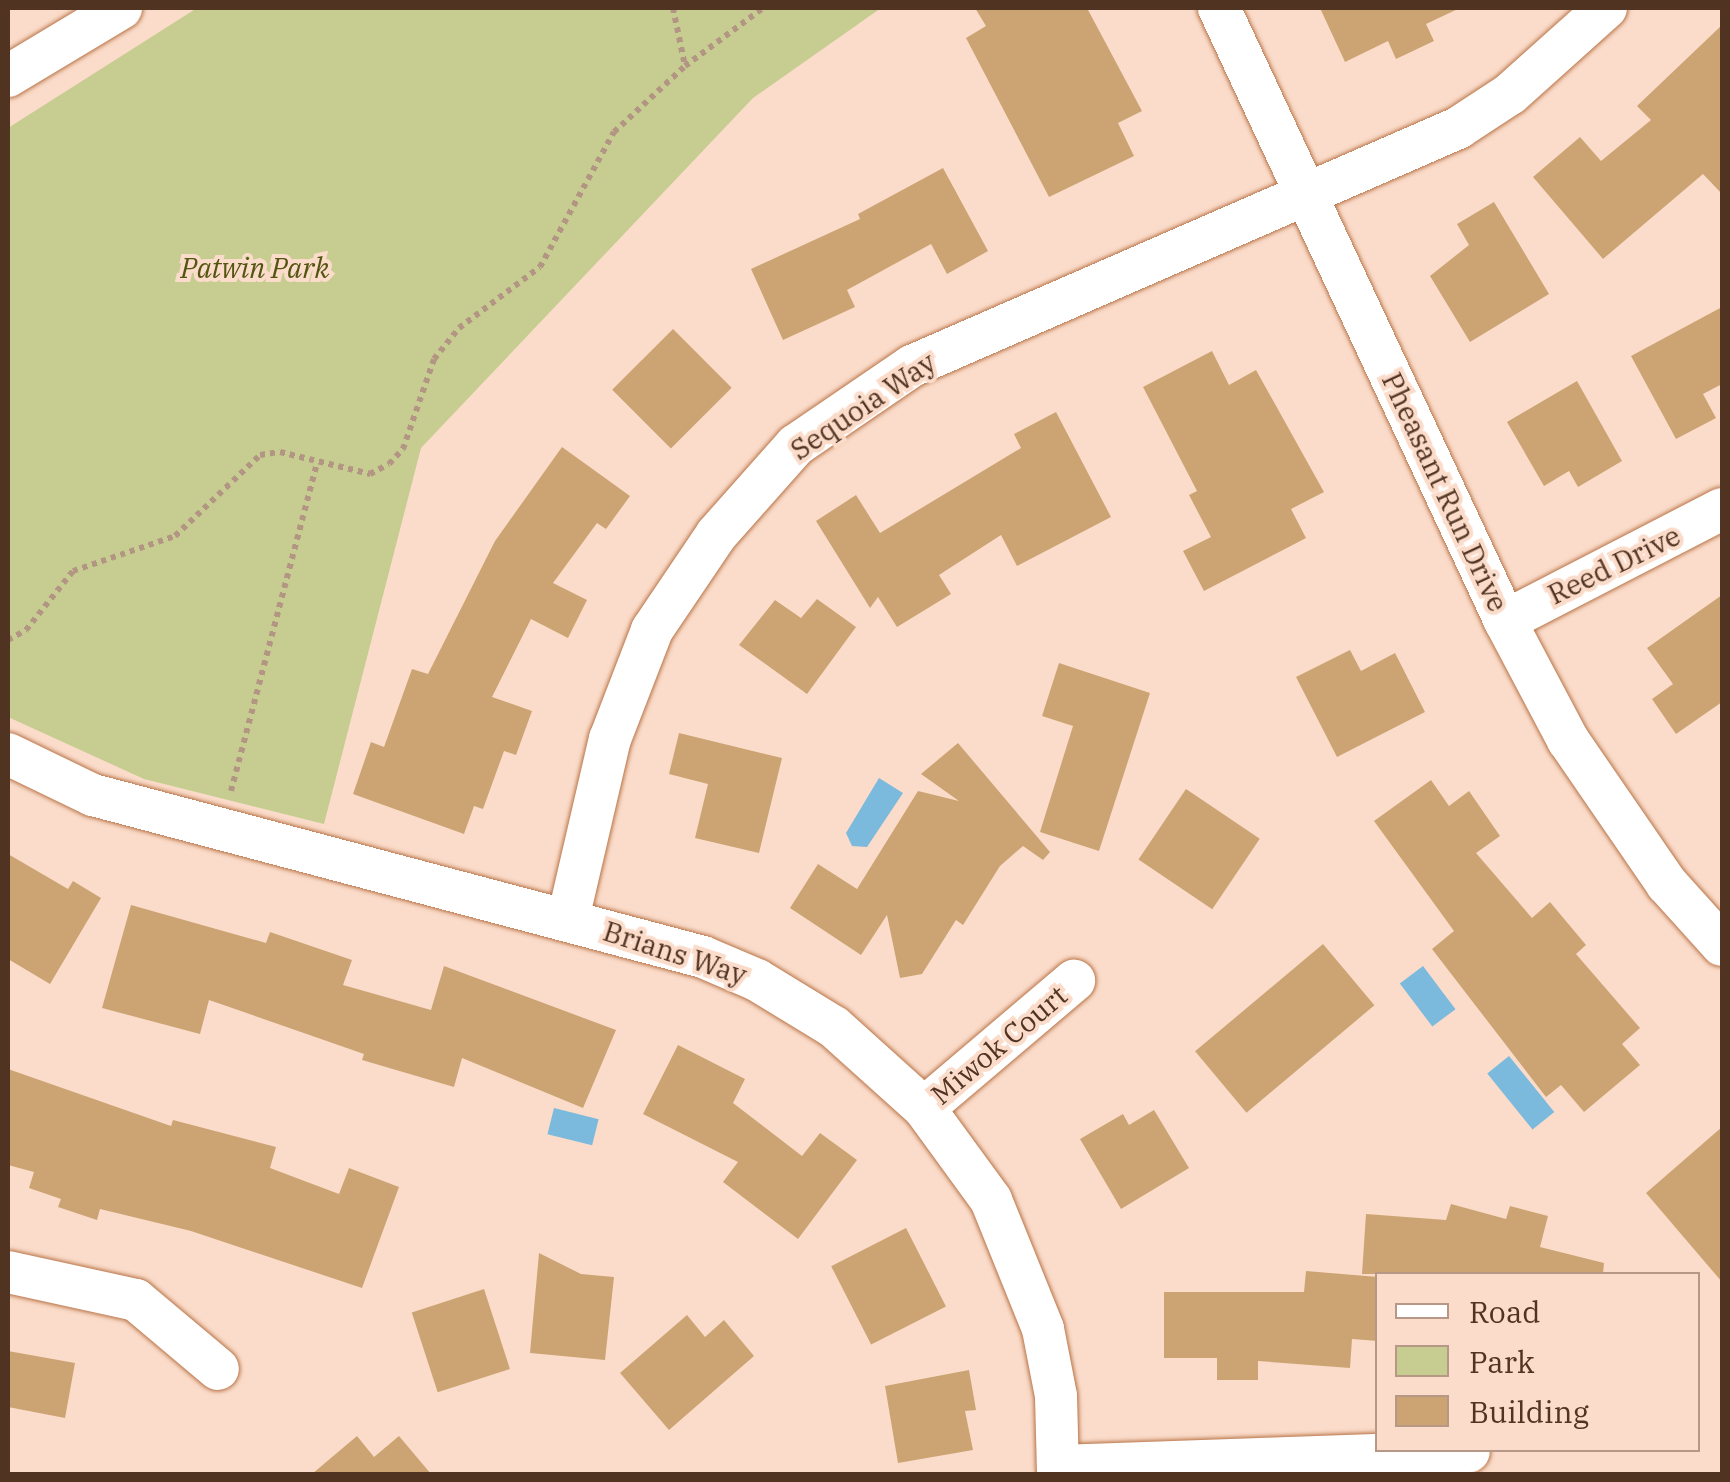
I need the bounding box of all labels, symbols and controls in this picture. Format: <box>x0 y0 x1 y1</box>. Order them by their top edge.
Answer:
park label: Patwin Park <box>181 251 329 285</box>
street label: Sequoia Way <box>784 345 942 467</box>
street label: Pheasant Run Drive <box>1375 367 1515 617</box>
street label: Reed Drive <box>1542 519 1686 611</box>
street label: Brians Way <box>599 914 751 992</box>
street label: Miwok Court <box>924 978 1074 1112</box>
legend <box>1375 1272 1700 1452</box>
text: Road <box>1469 1292 1541 1331</box>
text: Park <box>1469 1342 1535 1381</box>
text: Building <box>1469 1392 1589 1431</box>

